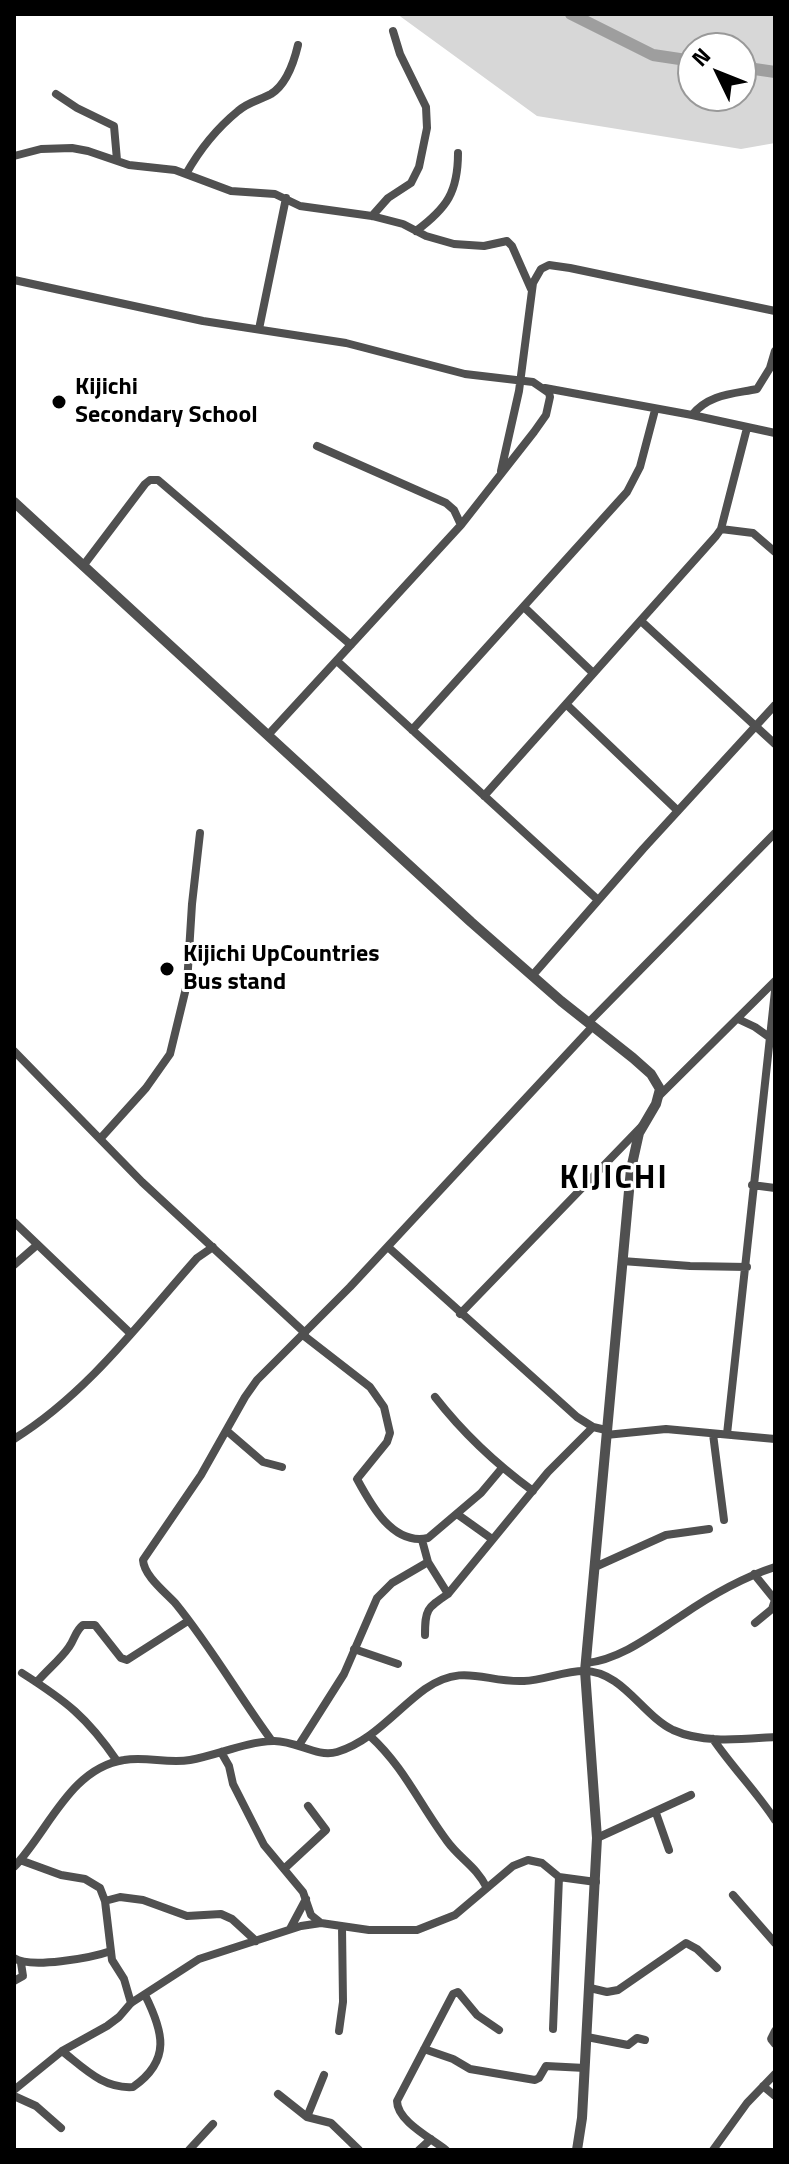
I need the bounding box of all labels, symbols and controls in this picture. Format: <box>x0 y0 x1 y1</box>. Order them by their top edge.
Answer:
north arrow <box>677 32 757 112</box>
text: N <box>683 40 719 74</box>
place label: Kijichi Secondary School <box>75 374 258 430</box>
marker: Kijichi Secondary School <box>50 393 68 411</box>
place label: Kijichi UpCountries Bus stand <box>183 941 379 997</box>
marker: Kijichi UpCountries Bus stand <box>158 960 176 978</box>
district label: KIJICHI <box>559 1161 669 1199</box>

